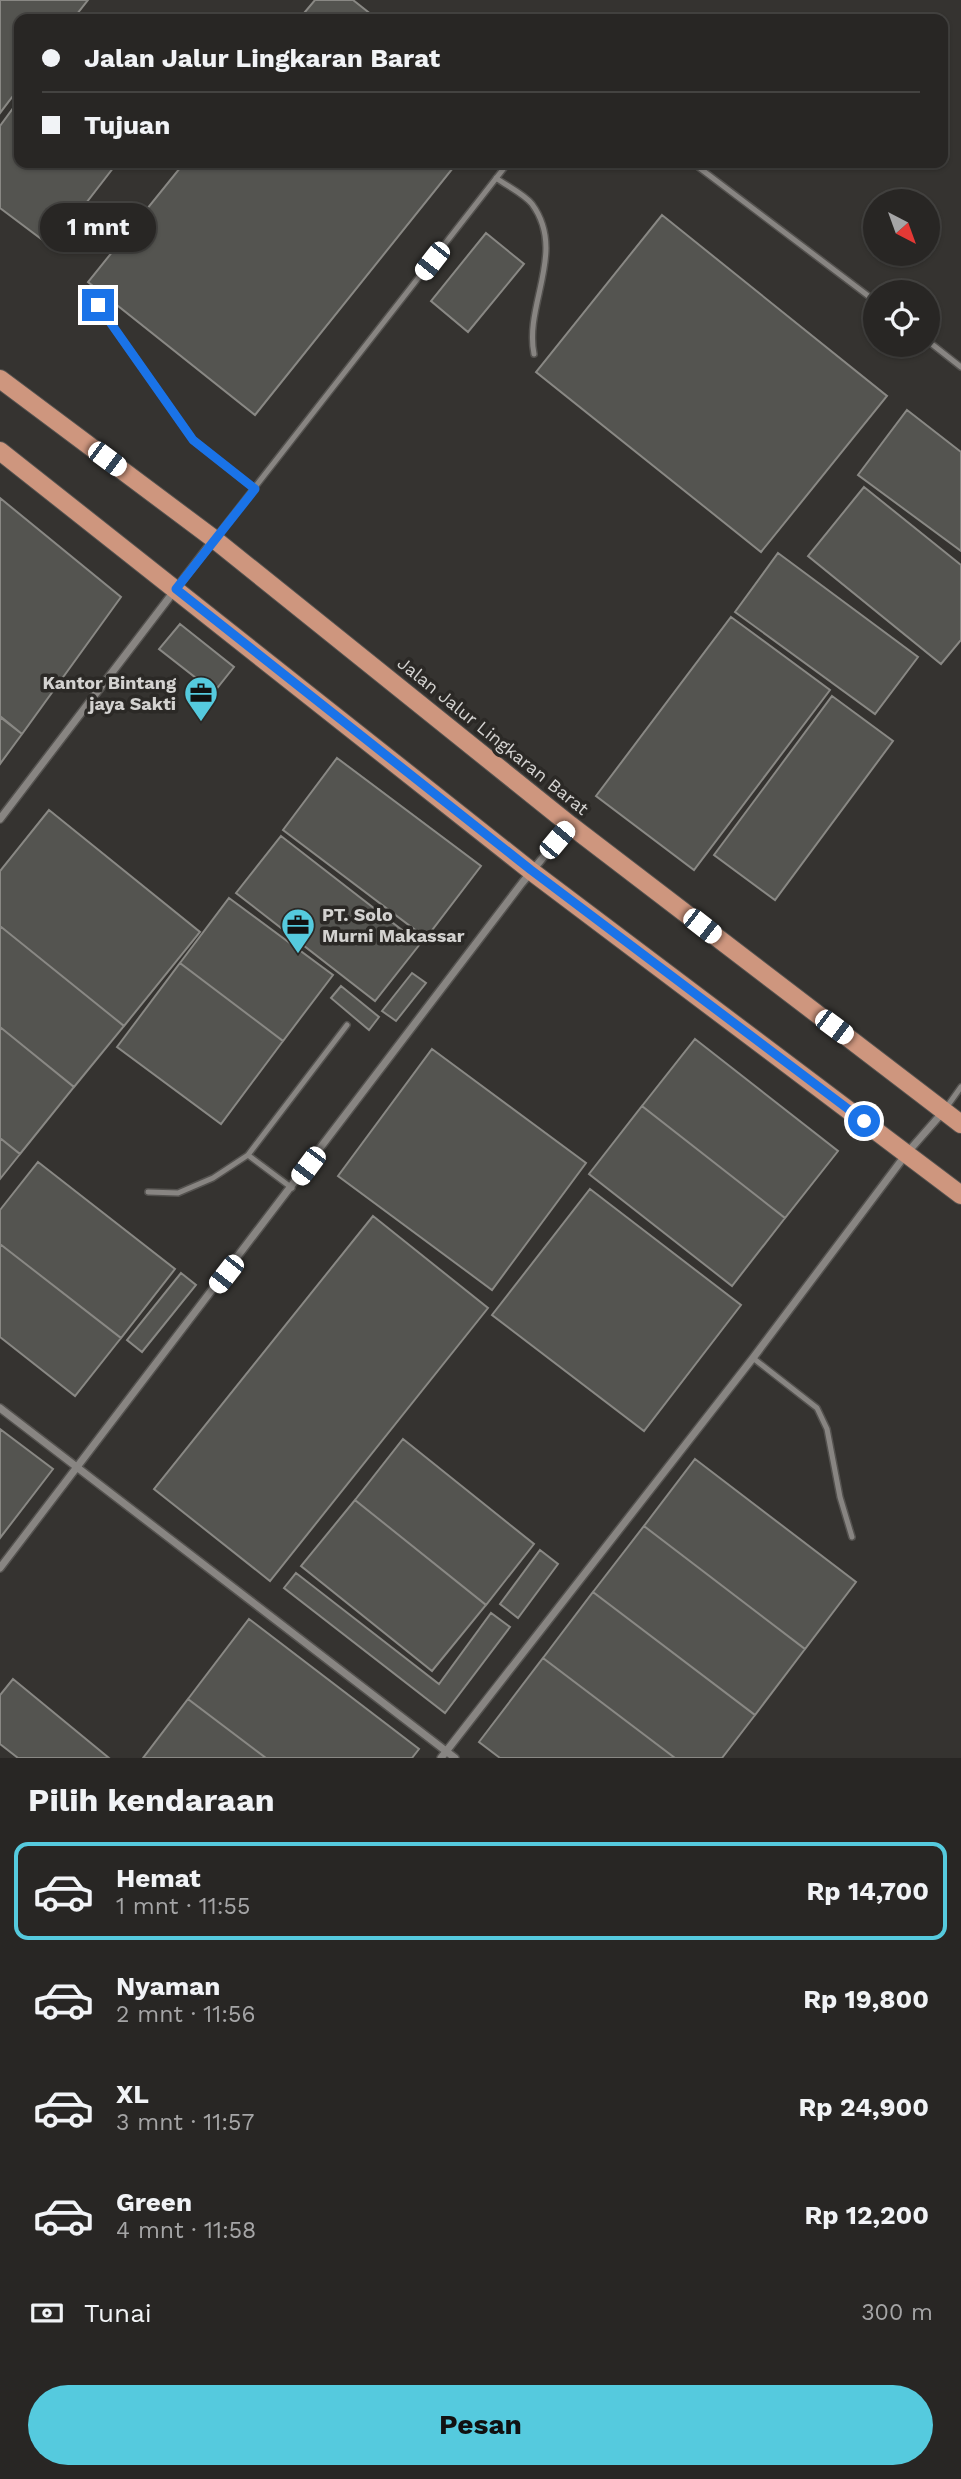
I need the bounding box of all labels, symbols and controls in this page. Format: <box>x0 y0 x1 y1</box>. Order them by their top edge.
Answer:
text: Jalan Jalur Lingkaran Barat <box>84 43 440 73</box>
text: Tujuan <box>84 110 170 140</box>
north arrow <box>863 189 940 266</box>
map controls <box>863 189 940 357</box>
callout: 1 mnt <box>40 204 156 252</box>
text: 1 mnt <box>67 214 129 241</box>
car <box>411 238 454 284</box>
button: locate <box>863 280 940 357</box>
route end <box>82 289 114 321</box>
car <box>84 438 131 480</box>
street label: Jalan Jalur Lingkaran Barat <box>394 652 593 820</box>
place label: Kantor Bintang jaya Sakti <box>42 672 177 714</box>
office icon: Kantor Bintang jaya Sakti <box>182 674 220 723</box>
car <box>536 817 579 863</box>
place label: PT. Solo Murni Makassar <box>322 904 465 946</box>
car <box>679 905 726 947</box>
office icon: PT. Solo Murni Makassar <box>279 906 317 955</box>
car <box>811 1006 858 1048</box>
route start <box>848 1105 880 1137</box>
car <box>287 1143 330 1189</box>
car <box>205 1251 248 1297</box>
text: Pilih kendaraan <box>28 1781 275 1819</box>
icon: car <box>32 1860 95 1923</box>
text: Hemat <box>116 1863 201 1893</box>
text: Rp 14,700 <box>806 1876 929 1906</box>
text: 1 mnt · 11:55 <box>116 1893 250 1920</box>
icon: car <box>32 1968 95 2031</box>
text: Nyaman <box>116 1971 220 2001</box>
text: Rp 19,800 <box>803 1984 929 2014</box>
text: 2 mnt · 11:56 <box>116 2001 255 2028</box>
icon: car <box>32 2076 95 2139</box>
text: XL <box>116 2079 149 2109</box>
text: Rp 24,900 <box>798 2092 929 2122</box>
text: 3 mnt · 11:57 <box>116 2109 254 2136</box>
icon: car <box>32 2184 95 2247</box>
text: Green <box>116 2187 192 2217</box>
text: Rp 12,200 <box>804 2200 929 2230</box>
text: 4 mnt · 11:58 <box>116 2217 256 2244</box>
icon: cash <box>28 2294 66 2332</box>
text: Tunai <box>84 2298 152 2328</box>
text: 300 m <box>861 2299 933 2326</box>
button: Pesan <box>28 2385 933 2465</box>

